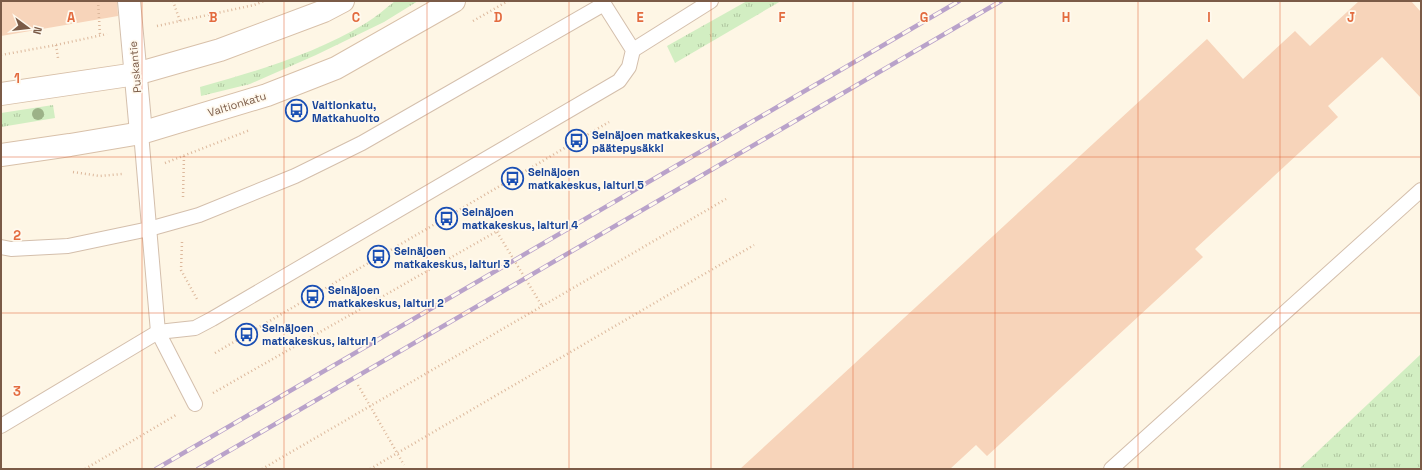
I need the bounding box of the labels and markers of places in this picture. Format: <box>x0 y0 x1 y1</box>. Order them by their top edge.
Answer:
bus stop icon: Valtionkatu, Matkahuolto <box>283 98 309 124</box>
place label: Valtionkatu, Matkahuolto <box>312 98 380 125</box>
bus stop icon: Seinäjoen matkakeskus, päätepysäkki <box>563 128 589 154</box>
place label: Seinäjoen matkakeskus, päätepysäkki <box>592 128 719 155</box>
bus stop icon: Seinäjoen matkakeskus, laituri 5 <box>500 165 526 191</box>
place label: Seinäjoen matkakeskus, laituri 5 <box>528 165 644 192</box>
bus stop icon: Seinäjoen matkakeskus, laituri 4 <box>433 205 459 231</box>
place label: Seinäjoen matkakeskus, laituri 4 <box>462 205 578 232</box>
bus stop icon: Seinäjoen matkakeskus, laituri 3 <box>366 244 392 270</box>
place label: Seinäjoen matkakeskus, laituri 3 <box>394 244 510 271</box>
bus stop icon: Seinäjoen matkakeskus, laituri 2 <box>299 283 325 309</box>
place label: Seinäjoen matkakeskus, laituri 2 <box>328 283 444 310</box>
bus stop icon: Seinäjoen matkakeskus, laituri 1 <box>234 321 260 347</box>
place label: Seinäjoen matkakeskus, laituri 1 <box>262 321 376 348</box>

